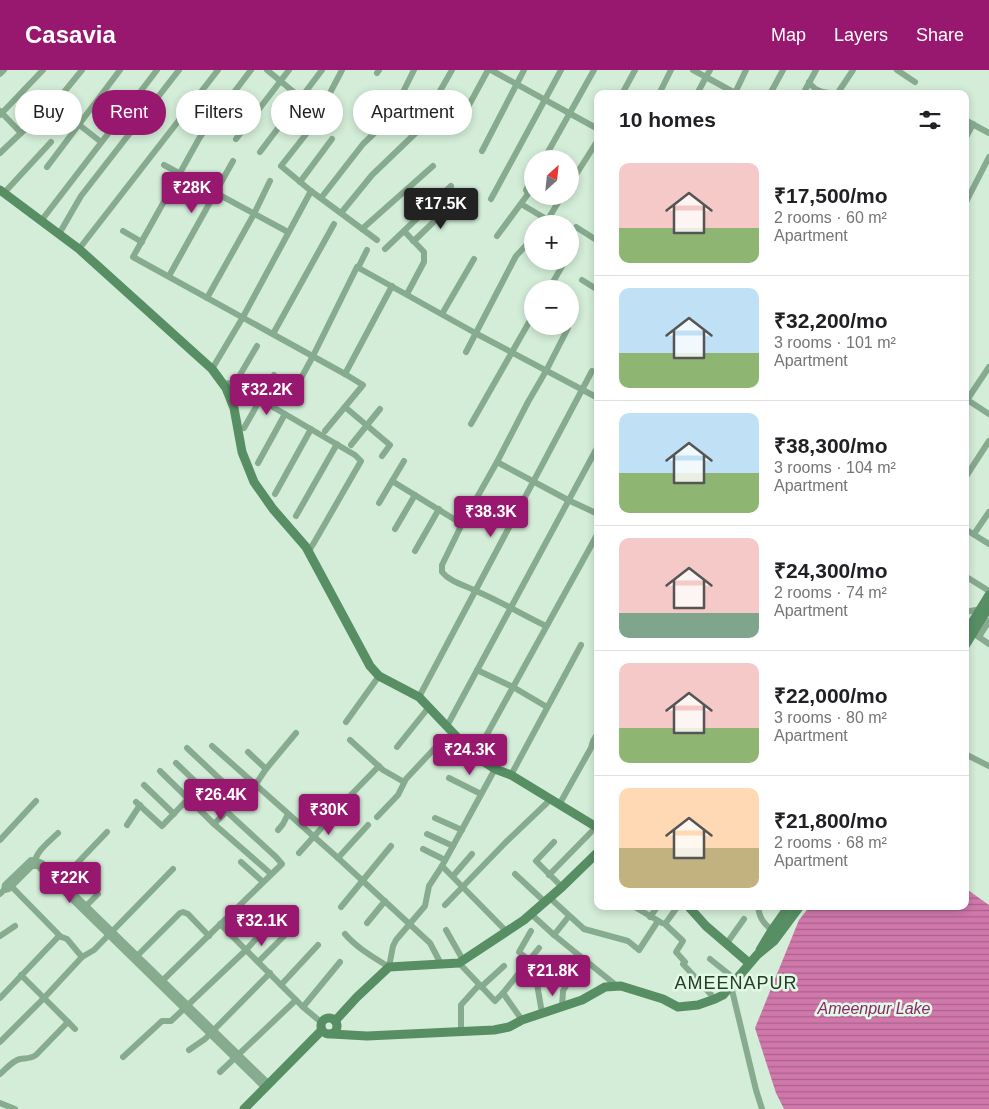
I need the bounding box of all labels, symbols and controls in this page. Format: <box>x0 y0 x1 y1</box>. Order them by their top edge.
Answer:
text: Casavia <box>25 21 116 48</box>
text: Map <box>771 25 806 45</box>
text: Layers <box>834 25 888 45</box>
text: Share <box>916 25 964 45</box>
chip: Buy <box>15 90 82 135</box>
chip: Rent <box>92 90 166 135</box>
chip: Filters <box>176 90 261 135</box>
chip: New <box>271 90 343 135</box>
chip: Apartment <box>353 90 472 135</box>
icon: filters <box>916 106 944 134</box>
text: 10 homes <box>619 108 716 131</box>
north arrow <box>524 150 579 205</box>
map controls <box>524 150 579 335</box>
pin: ₹28K <box>162 172 222 214</box>
text: ₹28K <box>173 179 211 196</box>
icon: home <box>659 183 719 243</box>
text: ₹17,500/mo <box>774 184 888 207</box>
pin: ₹17.5K <box>400 188 482 230</box>
text: ₹17.5K <box>415 195 467 212</box>
text: 2 rooms · 60 m² <box>774 209 887 226</box>
button: + <box>524 215 579 270</box>
text: Apartment <box>774 227 848 244</box>
button: − <box>524 280 579 335</box>
icon: home <box>659 308 719 368</box>
text: ₹32,200/mo <box>774 309 888 332</box>
text: 3 rooms · 101 m² <box>774 334 896 351</box>
text: Apartment <box>774 352 848 369</box>
pin: ₹32.2K <box>226 374 308 416</box>
text: ₹32.2K <box>241 381 293 398</box>
icon: home <box>659 433 719 493</box>
text: ₹38,300/mo <box>774 434 888 457</box>
text: 3 rooms · 104 m² <box>774 459 896 476</box>
text: Apartment <box>774 477 848 494</box>
pin: ₹38.3K <box>450 496 532 538</box>
text: ₹38.3K <box>465 503 517 520</box>
icon: home <box>659 558 719 618</box>
text: ₹24,300/mo <box>774 559 888 582</box>
text: 2 rooms · 74 m² <box>774 584 887 601</box>
text: Apartment <box>774 602 848 619</box>
icon: home <box>659 683 719 743</box>
text: ₹22,000/mo <box>774 684 888 707</box>
text: 3 rooms · 80 m² <box>774 709 887 726</box>
text: Apartment <box>774 727 848 744</box>
pin: ₹24.3K <box>429 734 511 776</box>
text: ₹24.3K <box>444 741 496 758</box>
pin: ₹26.4K <box>180 778 262 821</box>
text: ₹26.4K <box>195 786 247 803</box>
pin: ₹30K <box>299 794 359 836</box>
text: ₹30K <box>310 801 348 818</box>
icon: home <box>659 808 719 868</box>
text: ₹21,800/mo <box>774 809 888 832</box>
text: 2 rooms · 68 m² <box>774 834 887 851</box>
text: Apartment <box>774 852 848 869</box>
pin: ₹22K <box>40 862 100 904</box>
text: ₹22K <box>51 869 89 886</box>
pin: ₹32.1K <box>221 904 303 947</box>
text: ₹32.1K <box>236 912 288 929</box>
pin: ₹21.8K <box>512 954 594 997</box>
text: ₹21.8K <box>527 962 579 979</box>
district label: AMEENAPUR <box>674 973 798 993</box>
water label: Ameenpur Lake <box>817 1000 931 1017</box>

